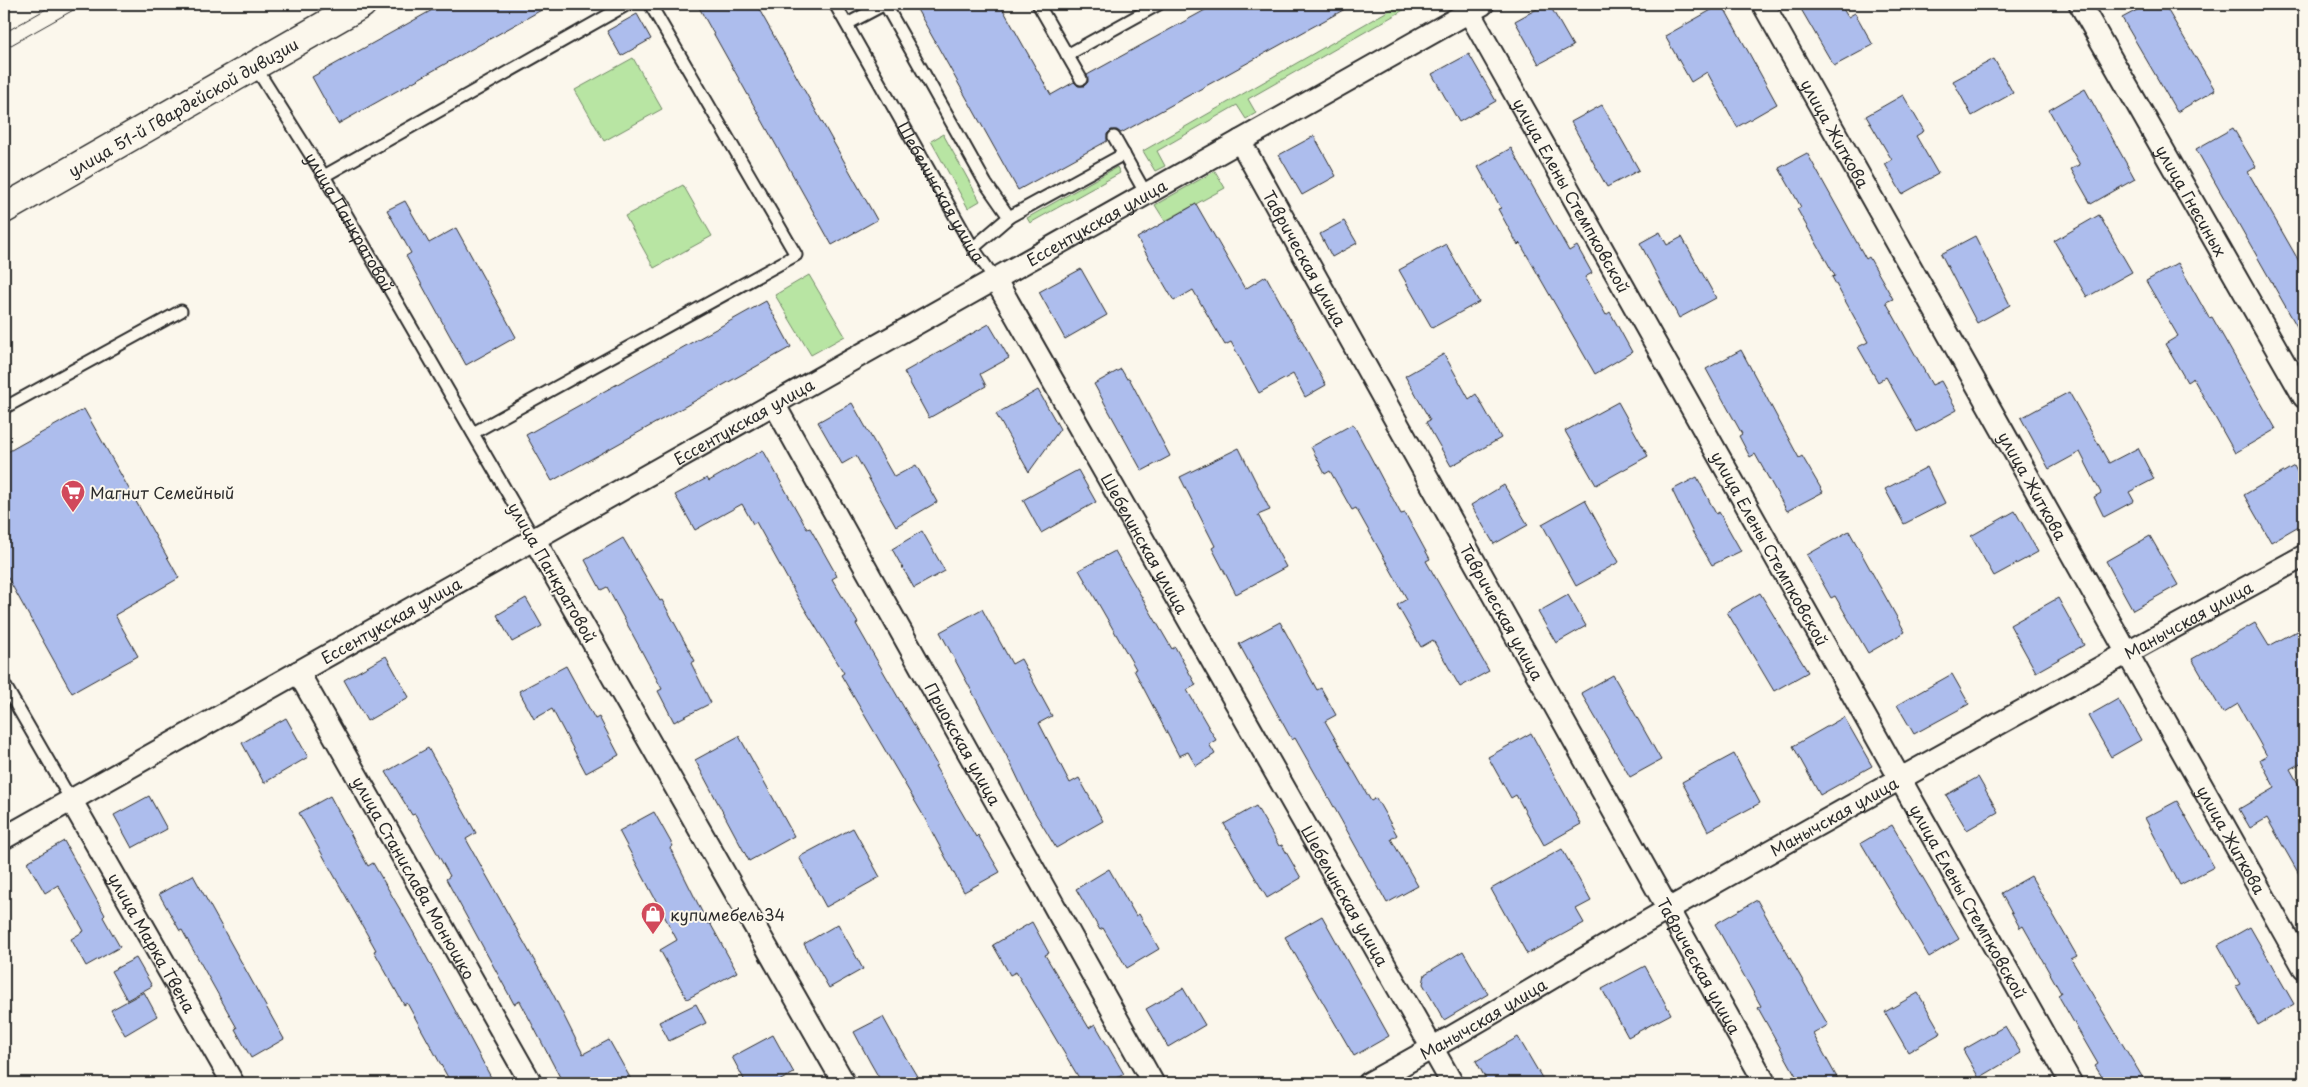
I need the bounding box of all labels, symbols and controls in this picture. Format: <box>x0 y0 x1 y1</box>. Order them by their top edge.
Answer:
street label: улица 51-й Гвардейской дивизии <box>63 31 302 182</box>
street label: улица Житкова <box>1795 74 1876 192</box>
street label: улица Елены Стемпковской <box>1508 93 1636 297</box>
street label: Шебелинская улица <box>892 117 991 267</box>
street label: улица Гнесиных <box>2151 140 2233 260</box>
street label: улица Панкратовой <box>300 147 401 296</box>
street label: Ессентукская улица <box>1022 173 1171 271</box>
street label: Таврическая улица <box>1258 185 1353 331</box>
street label: Ессентукская улица <box>669 372 818 470</box>
street label: улица Житкова <box>1993 427 2073 544</box>
street label: улица Елены Стемпковской <box>1706 446 1835 650</box>
street label: Шебелинская улица <box>1096 469 1195 618</box>
supermarket icon: Магнит Семейный <box>60 479 86 513</box>
place label: Магнит Семейный <box>90 480 234 504</box>
street label: улица Панкратовой <box>503 497 603 647</box>
street label: Таврическая улица <box>1455 539 1550 684</box>
street label: Ессентукская улица <box>316 571 465 669</box>
street label: Манычская улица <box>2119 574 2257 665</box>
street label: Приокская улица <box>920 678 1008 809</box>
street label: Манычская улица <box>1765 770 1902 861</box>
street label: улица Станислава Монюшко <box>347 771 482 983</box>
street label: улица Житкова <box>2192 781 2272 898</box>
street label: улица Елены Стемпковской <box>1904 799 2033 1003</box>
street label: Шебелинская улица <box>1296 821 1395 970</box>
street label: улица Марка Твена <box>103 868 202 1017</box>
street label: Таврическая улица <box>1652 893 1747 1038</box>
shop icon: купимебель34 <box>640 901 666 935</box>
place label: купимебель34 <box>670 902 785 926</box>
street label: Манычская улица <box>1415 972 1551 1065</box>

